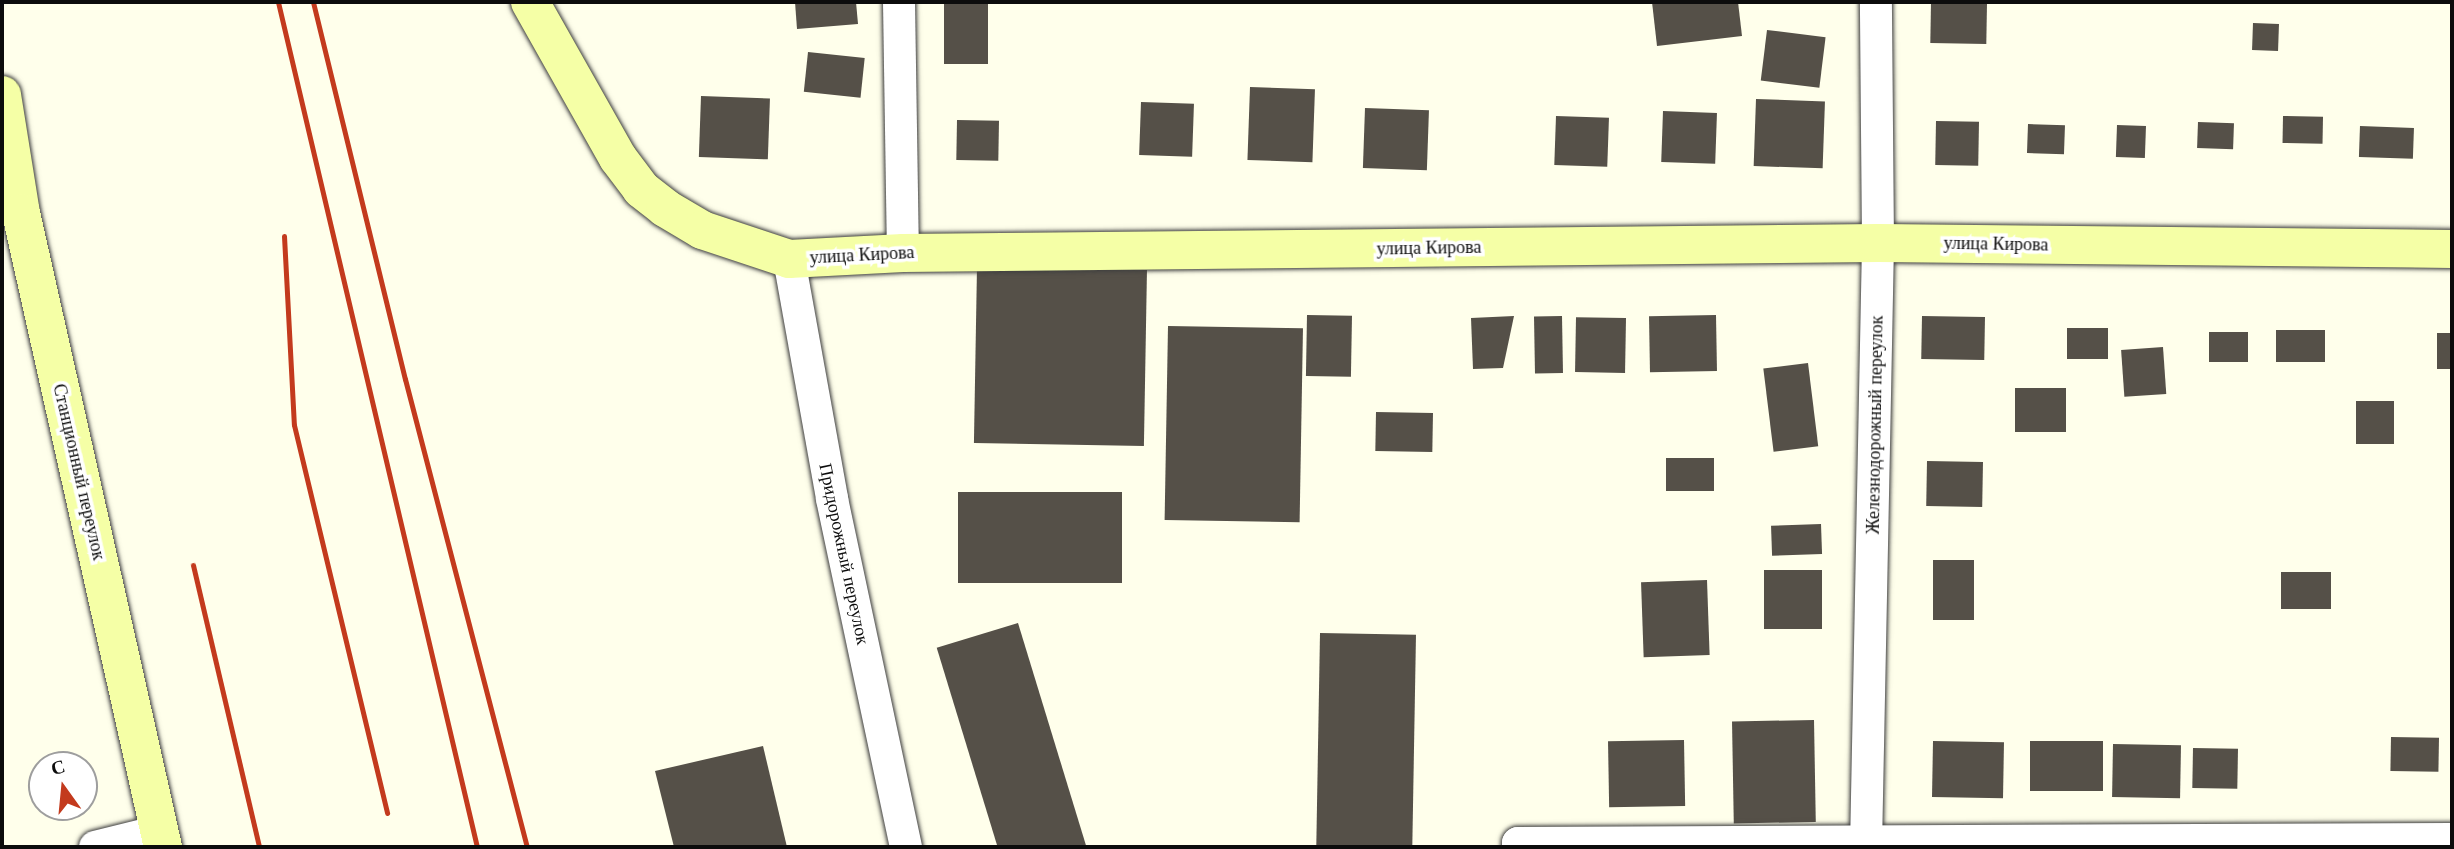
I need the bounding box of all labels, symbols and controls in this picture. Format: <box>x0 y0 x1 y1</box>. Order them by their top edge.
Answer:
street label: улица Кирова <box>1943 232 2049 256</box>
street label: улица Кирова <box>1376 236 1482 260</box>
street label: улица Кирова <box>809 241 915 269</box>
street label: Железнодорожный переулок <box>1862 315 1888 535</box>
street label: Станционный переулок <box>48 382 110 562</box>
street label: Придорожный переулок <box>814 461 874 647</box>
north arrow <box>28 751 98 821</box>
text: С <box>49 755 67 779</box>

